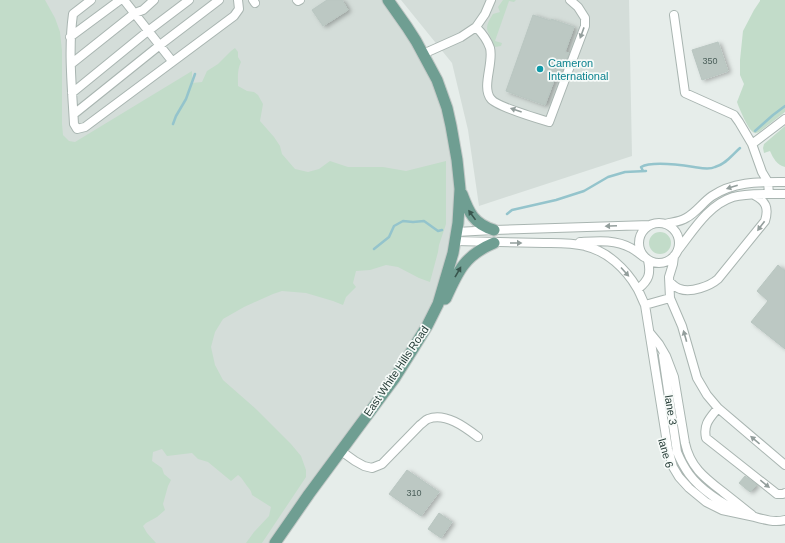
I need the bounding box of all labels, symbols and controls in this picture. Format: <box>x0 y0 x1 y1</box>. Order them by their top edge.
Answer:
one-way arrow <box>579 28 585 40</box>
house number: 350 <box>702 56 718 66</box>
place label: Cameron International <box>548 57 609 82</box>
marker: Cameron International <box>535 64 545 74</box>
one-way arrow <box>509 107 521 113</box>
one-way arrow <box>726 184 738 190</box>
one-way arrow <box>468 209 476 220</box>
one-way arrow <box>757 221 765 232</box>
one-way arrow <box>605 223 617 230</box>
one-way arrow <box>510 240 523 246</box>
one-way arrow <box>455 266 462 278</box>
one-way arrow <box>620 267 630 277</box>
street label: East White Hills Road <box>361 324 431 418</box>
one-way arrow <box>681 329 687 342</box>
street label: lane 3 <box>663 394 679 426</box>
one-way arrow <box>750 435 761 444</box>
street label: lane 6 <box>656 437 676 469</box>
one-way arrow <box>760 480 771 489</box>
house number: 310 <box>406 488 422 498</box>

